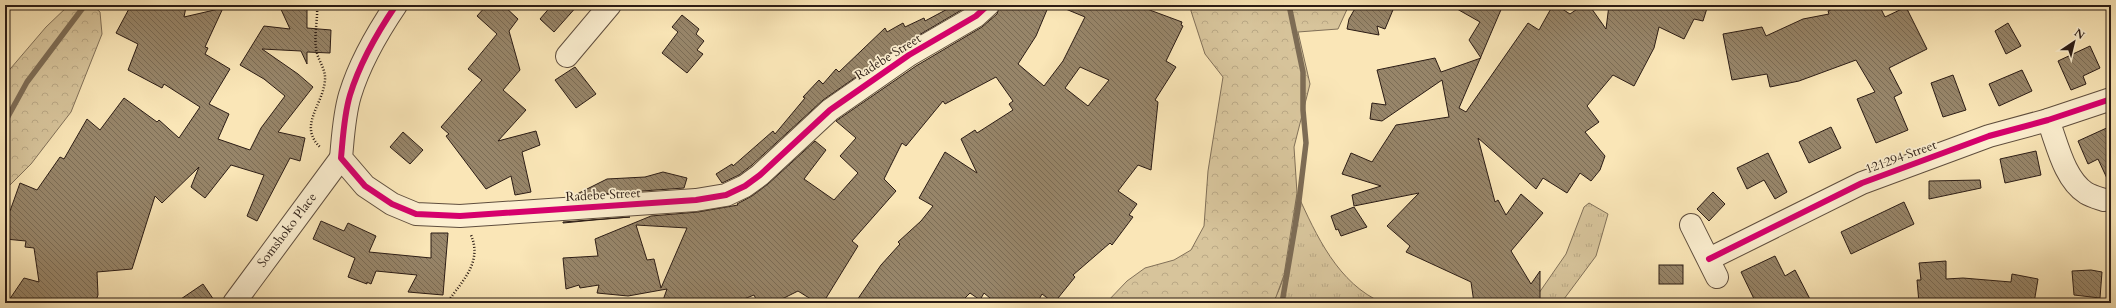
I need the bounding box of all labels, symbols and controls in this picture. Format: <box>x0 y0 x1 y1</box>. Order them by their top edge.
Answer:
north arrow <box>2054 22 2094 62</box>
text: N <box>2071 25 2088 43</box>
street label: Radebe Street <box>851 29 925 85</box>
street label: 121294 Street <box>1863 136 1939 178</box>
street label: Radebe Street <box>565 184 641 206</box>
street label: Somshoko Place <box>253 189 321 271</box>

